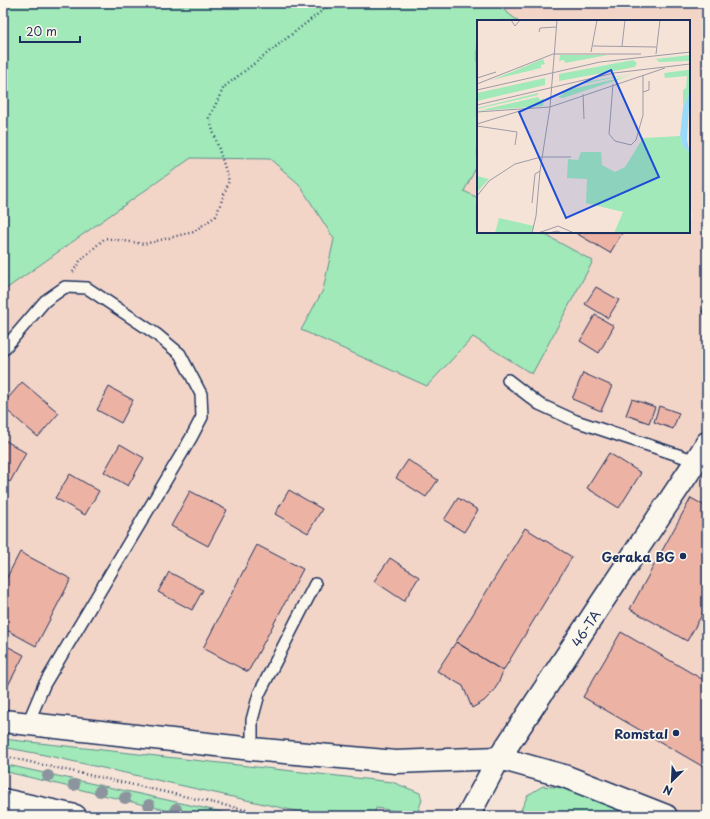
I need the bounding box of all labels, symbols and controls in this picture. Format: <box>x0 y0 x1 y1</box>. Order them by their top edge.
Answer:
scale bar <box>20 18 80 44</box>
inset map <box>477 20 690 233</box>
text: 20 m <box>26 22 57 40</box>
place label: Geraka BG <box>602 547 675 566</box>
marker: Geraka BG <box>678 551 688 561</box>
street label: 46-ТА <box>566 606 604 650</box>
place label: Romstal <box>614 724 668 743</box>
marker: Romstal <box>671 728 681 738</box>
north arrow <box>652 761 692 801</box>
text: N <box>660 781 675 800</box>

